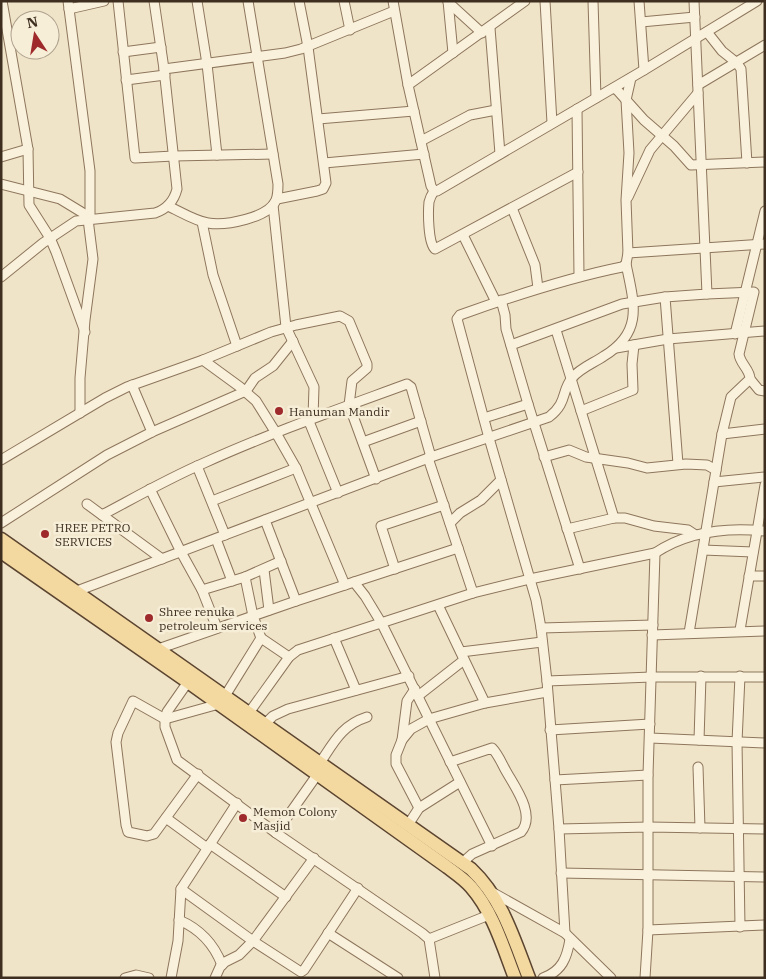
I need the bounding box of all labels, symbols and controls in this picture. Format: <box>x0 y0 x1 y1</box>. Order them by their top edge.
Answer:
north arrow <box>10 10 60 60</box>
text: N <box>25 12 40 32</box>
place label: Hanuman Mandir <box>289 404 390 419</box>
marker: Hanuman Mandir <box>273 405 285 417</box>
place label: HREE PETRO SERVICES <box>55 520 130 549</box>
marker: HREE PETRO SERVICES <box>39 528 51 540</box>
place label: Shree renuka petroleum services <box>159 604 268 633</box>
marker: Shree renuka petroleum services <box>143 612 155 624</box>
place label: Memon Colony Masjid <box>253 804 338 833</box>
marker: Memon Colony Masjid <box>237 812 249 824</box>

